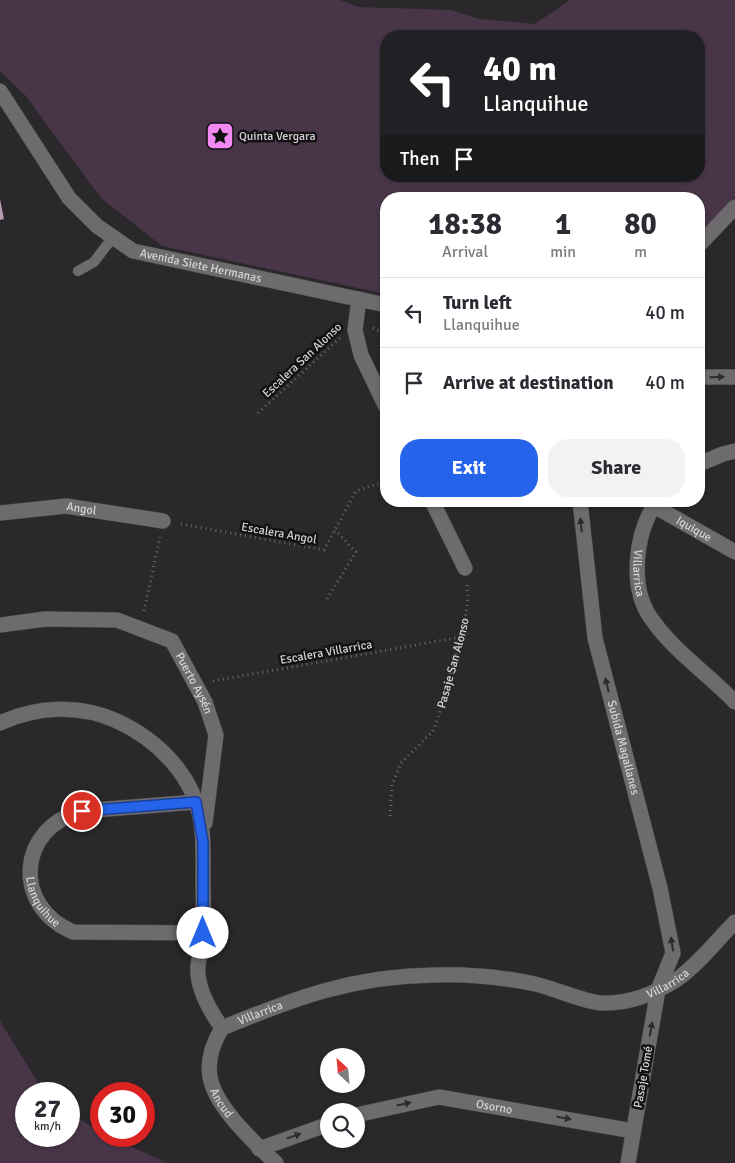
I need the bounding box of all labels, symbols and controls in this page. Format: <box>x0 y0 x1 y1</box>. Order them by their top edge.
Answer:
text: 40 m <box>483 47 557 90</box>
icon: left <box>400 50 465 115</box>
text: Llanquihue <box>483 90 588 117</box>
place icon: Quinta Vergara <box>205 121 235 151</box>
place label: Quinta Vergara <box>239 129 316 144</box>
icon: arrive <box>450 145 478 173</box>
text: Then <box>400 147 440 171</box>
text: 18:38 <box>428 206 502 243</box>
text: 1 <box>555 206 571 243</box>
text: 80 <box>624 206 657 243</box>
text: Arrival <box>442 242 488 262</box>
text: min <box>550 242 576 262</box>
text: m <box>634 242 647 262</box>
street label: Avenida Siete Hermanas <box>138 246 263 286</box>
text: Turn left <box>443 291 512 315</box>
icon: left <box>400 299 428 327</box>
text: 40 m <box>645 301 685 325</box>
text: Llanquihue <box>443 315 520 335</box>
street label: Escalera San Alonso <box>260 320 345 401</box>
icon: arrive <box>400 369 428 397</box>
text: Arrive at destination <box>443 371 614 395</box>
text: 40 m <box>645 371 685 395</box>
one-way arrow <box>709 373 725 381</box>
button: Exit <box>400 439 538 497</box>
button: Share <box>548 439 685 497</box>
street label: Angol <box>65 499 98 519</box>
street label: Iquique <box>673 513 714 545</box>
one-way arrow <box>577 517 585 533</box>
street label: Escalera Angol <box>240 519 318 548</box>
street label: Villarrica <box>629 549 648 598</box>
street label: Pasaje San Alonso <box>434 617 473 710</box>
street label: Escalera Villarrica <box>279 637 373 668</box>
street label: Puerto Aysén <box>172 650 215 716</box>
one-way arrow <box>603 677 611 692</box>
street label: Subida Magallanes <box>604 699 642 797</box>
pin <box>61 790 103 832</box>
icon: arrive <box>68 797 96 825</box>
street label: Llanquihue <box>22 876 63 931</box>
position arrow <box>176 906 228 958</box>
one-way arrow <box>668 936 676 952</box>
street label: Villarrica <box>644 966 693 1002</box>
street label: Villarrica <box>236 998 285 1029</box>
one-way arrow <box>648 1020 656 1036</box>
street label: Pasaje Tomé <box>631 1045 656 1109</box>
north arrow <box>320 1048 365 1092</box>
map controls <box>320 1048 365 1148</box>
speed limit sign: 30 <box>90 1082 155 1147</box>
street label: Ancud <box>206 1086 236 1121</box>
text: 27 <box>34 1093 61 1124</box>
street label: Osorno <box>475 1097 513 1118</box>
one-way arrow <box>396 1100 412 1108</box>
button: search <box>320 1103 365 1148</box>
one-way arrow <box>556 1115 572 1123</box>
text: km/h <box>34 1119 61 1134</box>
one-way arrow <box>286 1132 301 1140</box>

